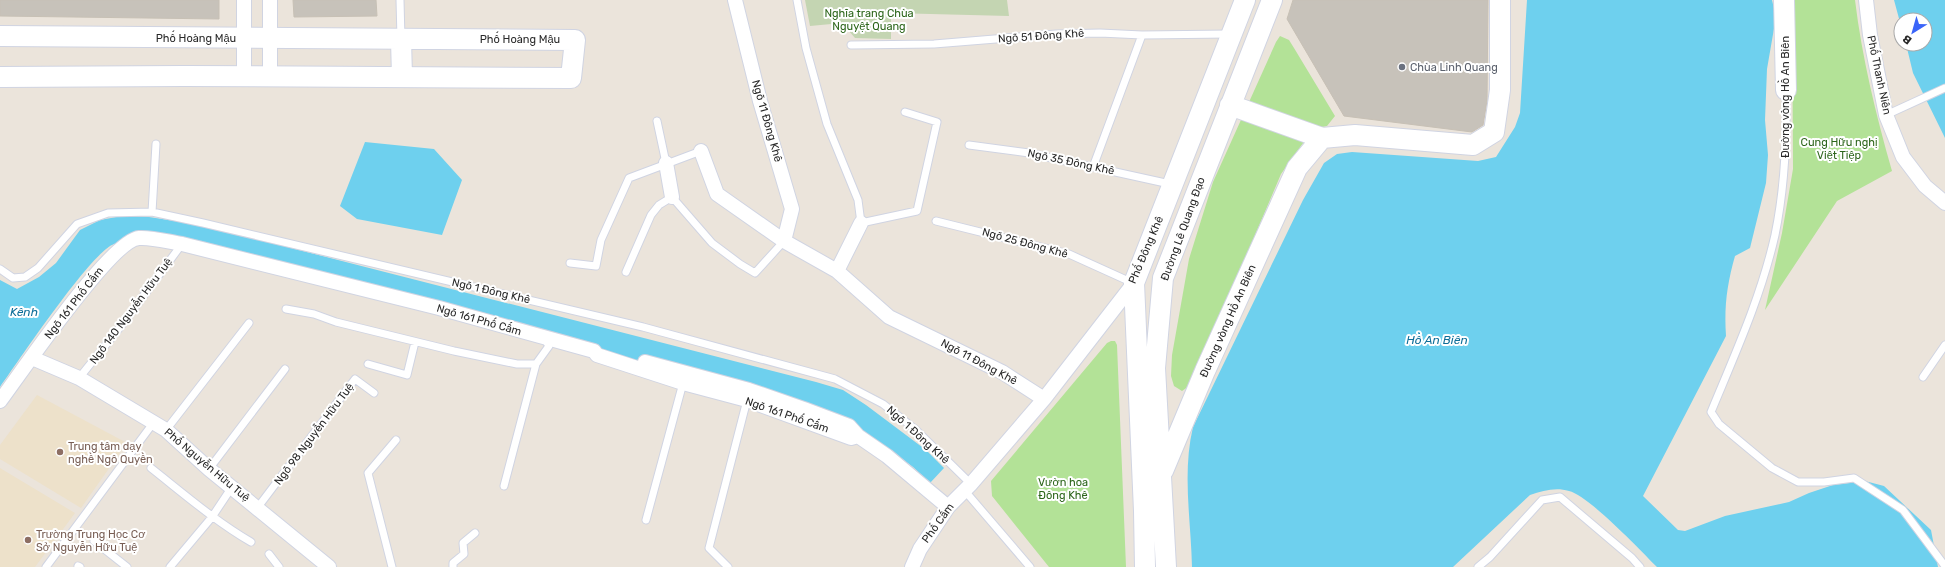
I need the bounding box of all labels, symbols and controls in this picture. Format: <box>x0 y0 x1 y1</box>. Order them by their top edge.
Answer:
park label: Nghĩa trang Chùa Nguyệt Quang <box>824 7 914 33</box>
north arrow <box>1893 12 1933 52</box>
street label: Ngõ 51 Đông Khê <box>997 27 1085 45</box>
street label: Phố Hoàng Mậu <box>156 30 236 45</box>
street label: Phố Hoàng Mậu <box>480 31 560 46</box>
text: B <box>1900 32 1914 47</box>
street label: Phố Thanh Niên <box>1864 34 1895 116</box>
street label: Đường vòng Hồ An Biên <box>1777 36 1792 158</box>
place label: Chùa Linh Quang <box>1410 61 1498 74</box>
marker: Chùa Linh Quang <box>1397 62 1407 72</box>
street label: Ngõ 11 Đông Khê <box>749 78 785 164</box>
park label: Cung Hữu nghị Việt Tiệp <box>1801 136 1877 162</box>
street label: Ngõ 35 Đông Khê <box>1026 146 1116 178</box>
street label: Đường Lê Quang Đạo <box>1158 175 1208 283</box>
street label: Phố Đông Khê <box>1125 214 1166 286</box>
street label: Ngõ 25 Đông Khê <box>981 225 1069 261</box>
street label: Ngõ 140 Nguyễn Hữu Tuệ <box>87 255 175 366</box>
street label: Đường vòng Hồ An Biên <box>1196 262 1259 379</box>
street label: Ngõ 161 Phố Cấm <box>41 263 106 342</box>
street label: Ngõ 1 Đông Khê <box>451 276 531 306</box>
street label: Ngõ 161 Phố Cấm <box>435 300 523 338</box>
water label: Kênh <box>10 305 38 319</box>
water label: Hồ An Biên <box>1406 332 1468 347</box>
street label: Ngõ 11 Đông Khê <box>939 336 1019 388</box>
street label: Ngõ 98 Nguyễn Hữu Tuệ <box>271 380 357 487</box>
street label: Ngõ 161 Phố Cấm <box>743 393 831 435</box>
street label: Ngõ 1 Đông Khê <box>884 403 952 467</box>
street label: Phố Nguyễn Hữu Tuệ <box>162 424 253 505</box>
place label: Trung tâm dạy nghề Ngô Quyền <box>68 440 153 466</box>
marker: Trung tâm dạy nghề Ngô Quyền <box>55 447 65 457</box>
park label: Vườn hoa Đông Khê <box>1038 476 1088 502</box>
street label: Phố Cấm <box>918 500 957 545</box>
place label: Trường Trung Học Cơ Sở Nguyễn Hữu Tuệ <box>36 528 145 554</box>
marker: Trường Trung Học Cơ Sở Nguyễn Hữu Tuệ <box>23 535 33 545</box>

